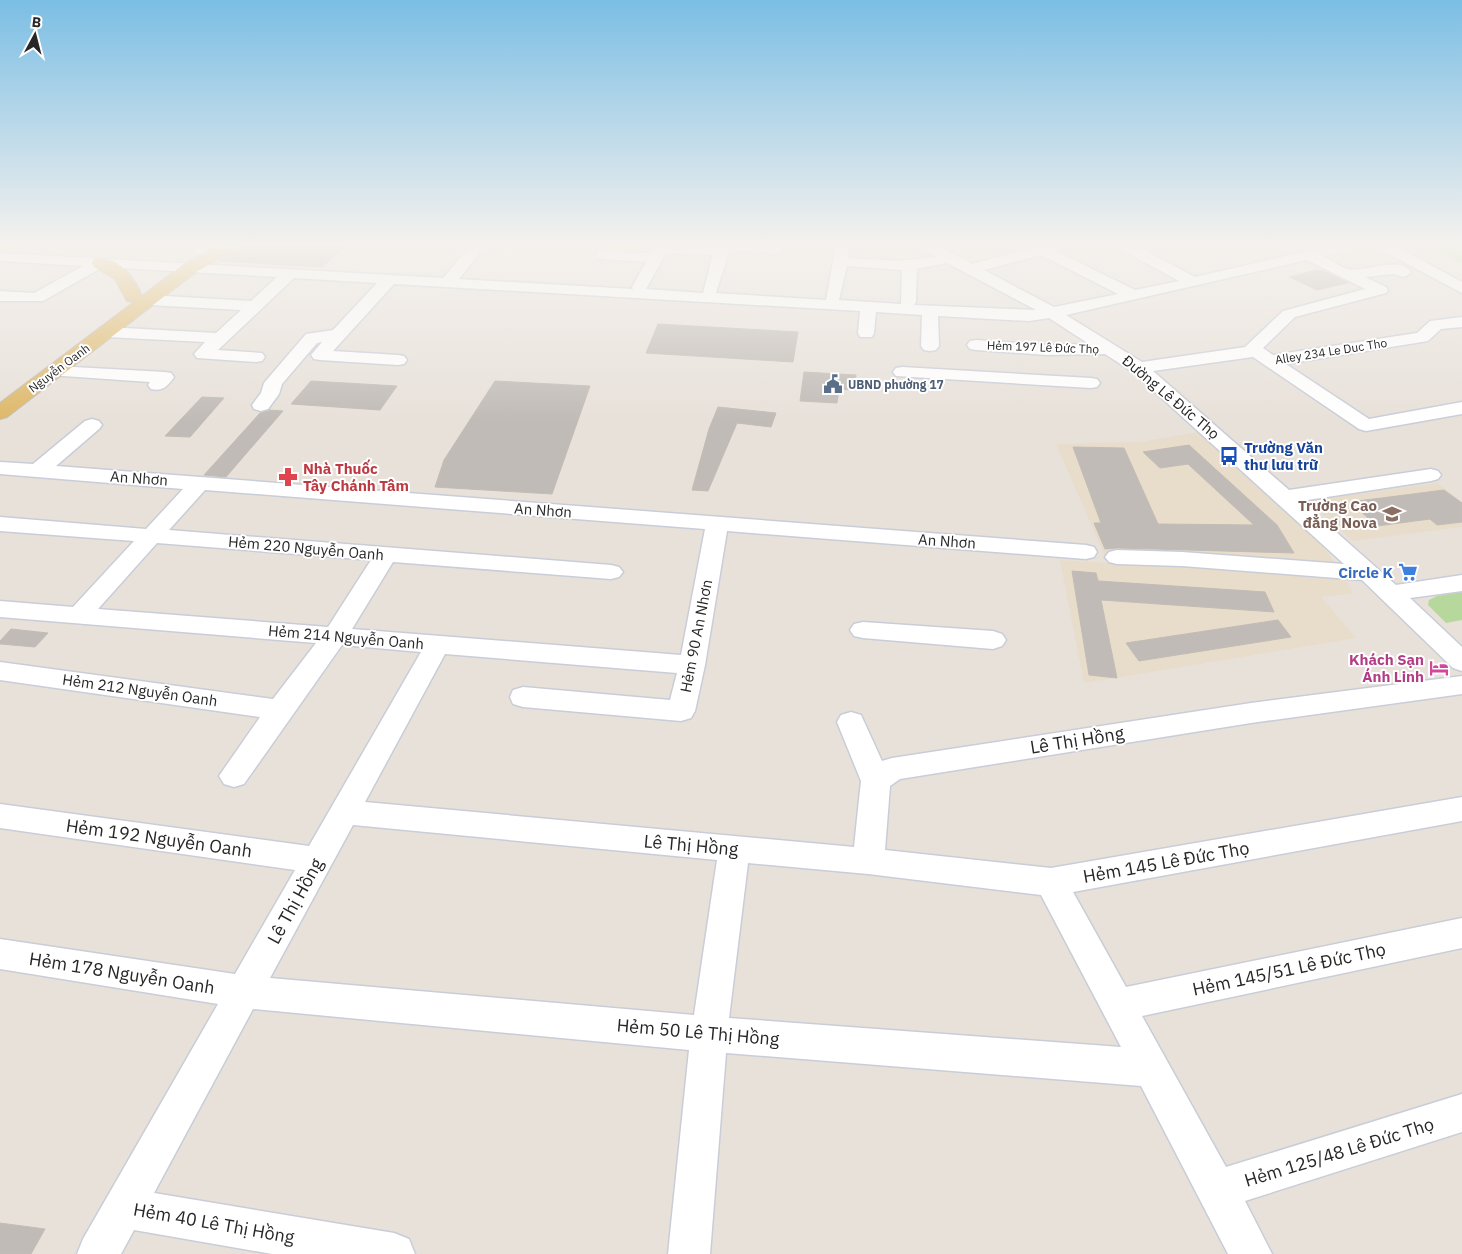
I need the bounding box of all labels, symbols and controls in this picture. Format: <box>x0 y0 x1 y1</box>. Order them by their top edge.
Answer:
north arrow <box>10 10 60 60</box>
text: B <box>31 13 42 32</box>
street label: Alley 234 Le Duc Tho <box>1274 335 1388 367</box>
street label: Hẻm 197 Lê Đức Thọ <box>987 338 1100 356</box>
street label: Nguyễn Oanh <box>26 340 92 396</box>
street label: Đường Lê Đức Thọ <box>1118 351 1224 443</box>
public building icon: UBND phường 17 <box>822 373 844 395</box>
place label: UBND phường 17 <box>848 377 944 392</box>
place label: Trường Văn thư lưu trữ <box>1244 438 1323 474</box>
bus stop icon: Trường Văn thư lưu trữ <box>1218 445 1240 467</box>
place label: Nhà Thuốc Tây Chánh Tâm <box>303 459 409 495</box>
pharmacy icon: Nhà Thuốc Tây Chánh Tâm <box>277 466 299 488</box>
street label: An Nhơn <box>110 467 168 489</box>
place label: Trường Cao đẳng Nova <box>1298 496 1377 532</box>
street label: An Nhơn <box>514 499 572 521</box>
school or university icon: Trường Cao đẳng Nova <box>1381 503 1403 525</box>
street label: An Nhơn <box>918 530 976 552</box>
street label: Hẻm 220 Nguyễn Oanh <box>227 532 385 564</box>
supermarket icon: Circle K <box>1397 561 1419 583</box>
place label: Circle K <box>1338 563 1394 582</box>
street label: Hẻm 90 An Nhơn <box>676 578 716 694</box>
street label: Hẻm 214 Nguyễn Oanh <box>267 621 425 653</box>
place label: Khách Sạn Ánh Linh <box>1349 650 1424 686</box>
hotel icon: Khách Sạn Ánh Linh <box>1428 657 1450 679</box>
street label: Hẻm 212 Nguyễn Oanh <box>61 670 219 710</box>
street label: Lê Thị Hồng <box>1028 721 1126 759</box>
street label: Hẻm 192 Nguyễn Oanh <box>64 814 254 862</box>
street label: Lê Thị Hồng <box>643 829 740 861</box>
street label: Hẻm 145 Lê Đức Thọ <box>1081 836 1251 888</box>
street label: Lê Thị Hồng <box>262 854 328 948</box>
street label: Hẻm 145/51 Lê Đức Thọ <box>1190 937 1388 1001</box>
street label: Hẻm 178 Nguyễn Oanh <box>28 947 216 999</box>
street label: Hẻm 50 Lê Thị Hồng <box>616 1013 781 1051</box>
street label: Hẻm 125/48 Lê Đức Thọ <box>1241 1112 1437 1192</box>
street label: Hẻm 40 Lê Thị Hồng <box>132 1198 297 1249</box>

